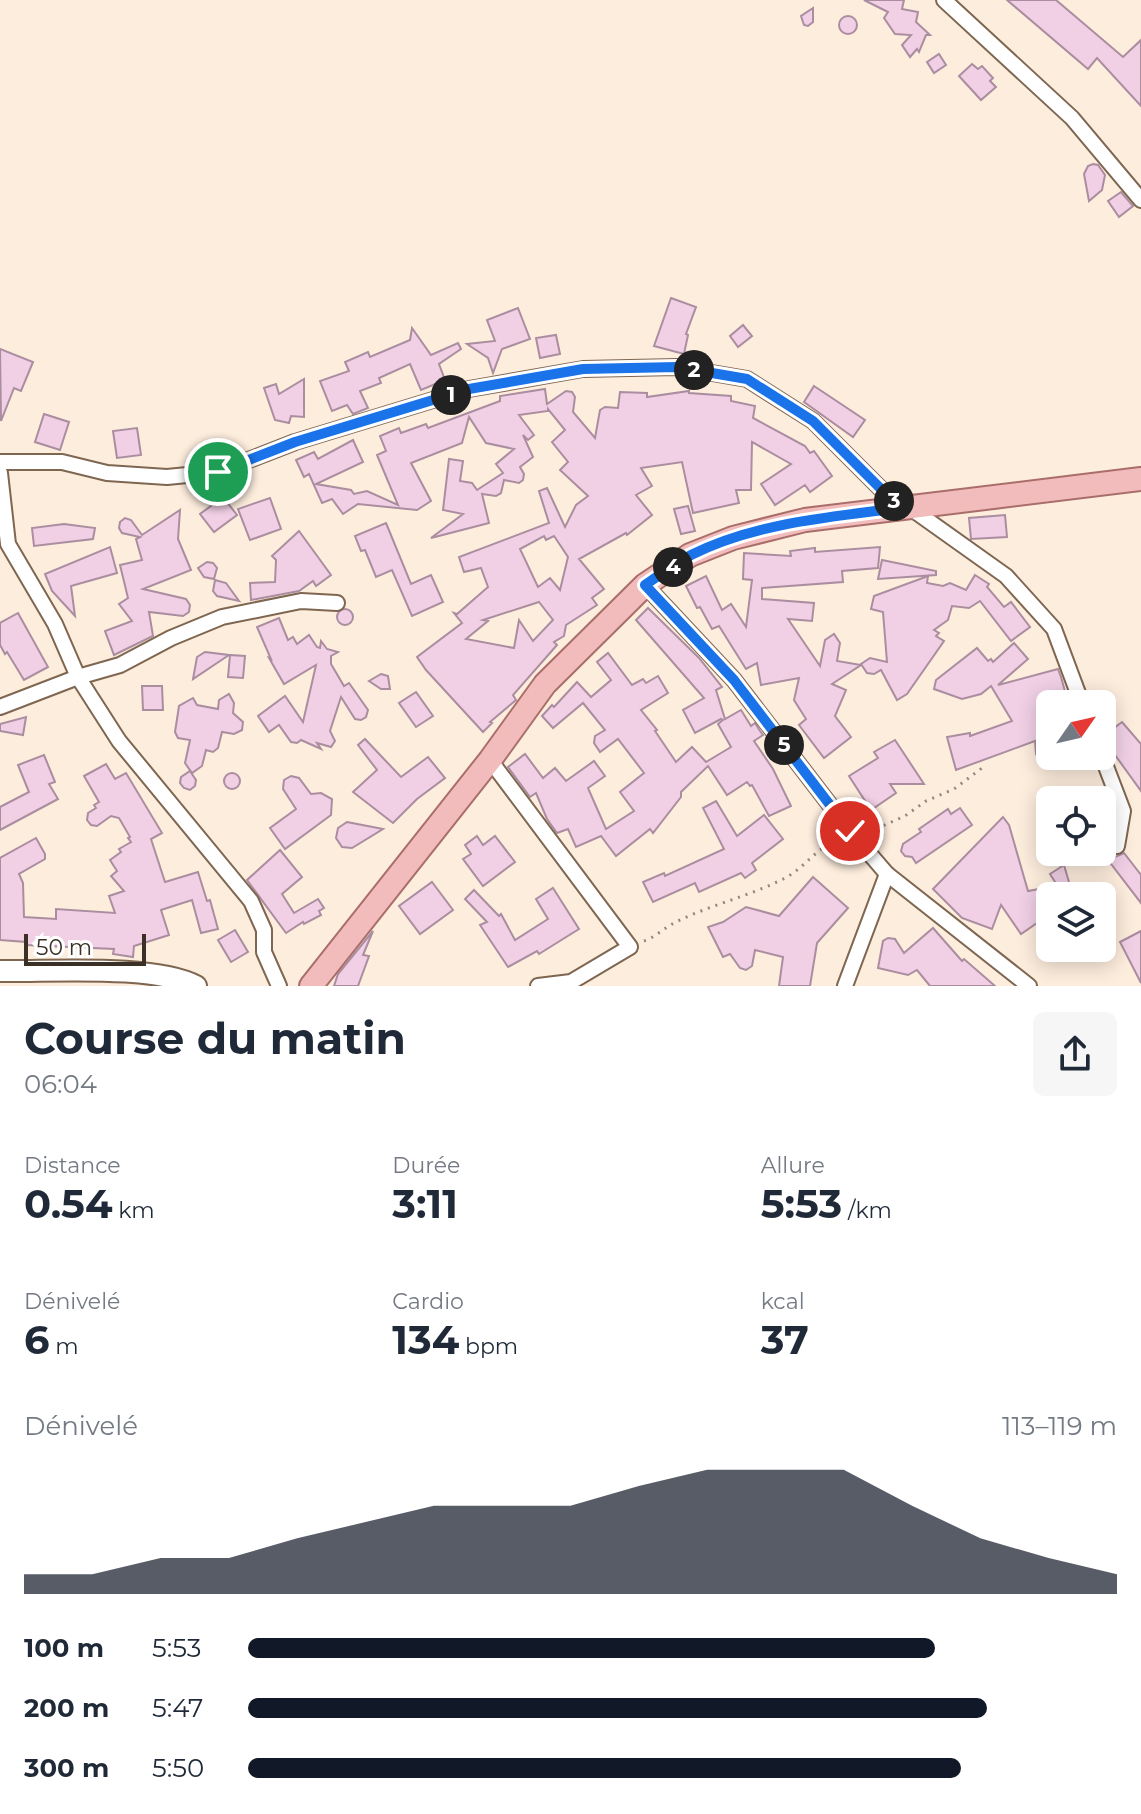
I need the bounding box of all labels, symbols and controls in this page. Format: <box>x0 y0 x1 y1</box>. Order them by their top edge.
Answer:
pin: 2 <box>674 350 714 390</box>
text: 2 <box>688 356 700 383</box>
pin: 1 <box>431 375 471 415</box>
text: 1 <box>447 381 455 408</box>
pin <box>184 438 252 506</box>
icon: arrive <box>196 450 240 494</box>
pin: 3 <box>874 481 914 521</box>
text: 3 <box>887 487 901 514</box>
pin: 4 <box>653 547 693 587</box>
text: 4 <box>665 553 681 580</box>
north arrow <box>1036 690 1116 770</box>
map controls <box>1036 690 1116 962</box>
pin: 5 <box>764 725 804 765</box>
text: 5 <box>777 731 791 758</box>
button: locate <box>1036 786 1116 866</box>
pin <box>816 797 884 865</box>
icon: check <box>828 809 872 853</box>
button: layers <box>1036 882 1116 962</box>
scale bar <box>24 930 146 966</box>
text: 50 m <box>36 934 92 961</box>
text: Course du matin <box>24 1011 406 1065</box>
button: share <box>1033 1012 1117 1096</box>
text: 06:04 <box>24 1068 97 1100</box>
text: Distance <box>24 1152 121 1179</box>
text: Durée <box>392 1152 460 1179</box>
text: Allure <box>761 1152 825 1179</box>
text: 0.54 <box>24 1179 112 1228</box>
text: 3:11 <box>392 1179 458 1228</box>
text: 5:53 <box>761 1179 842 1228</box>
text: km <box>112 1197 155 1224</box>
text: /km <box>842 1197 892 1224</box>
text: Dénivelé <box>24 1288 120 1315</box>
text: Cardio <box>392 1288 464 1315</box>
text: kcal <box>761 1288 805 1315</box>
text: 6 <box>24 1315 49 1364</box>
text: 134 <box>392 1315 459 1364</box>
text: 37 <box>761 1315 809 1364</box>
text: m <box>49 1333 79 1360</box>
text: bpm <box>459 1333 518 1360</box>
text: Dénivelé <box>24 1410 138 1442</box>
text: 113–119 m <box>1002 1410 1117 1442</box>
text: 100 m <box>24 1632 104 1664</box>
text: 5:53 <box>152 1632 201 1664</box>
text: 200 m <box>24 1692 109 1724</box>
text: 5:47 <box>152 1692 203 1724</box>
text: 300 m <box>24 1752 109 1784</box>
text: 5:50 <box>152 1752 204 1784</box>

